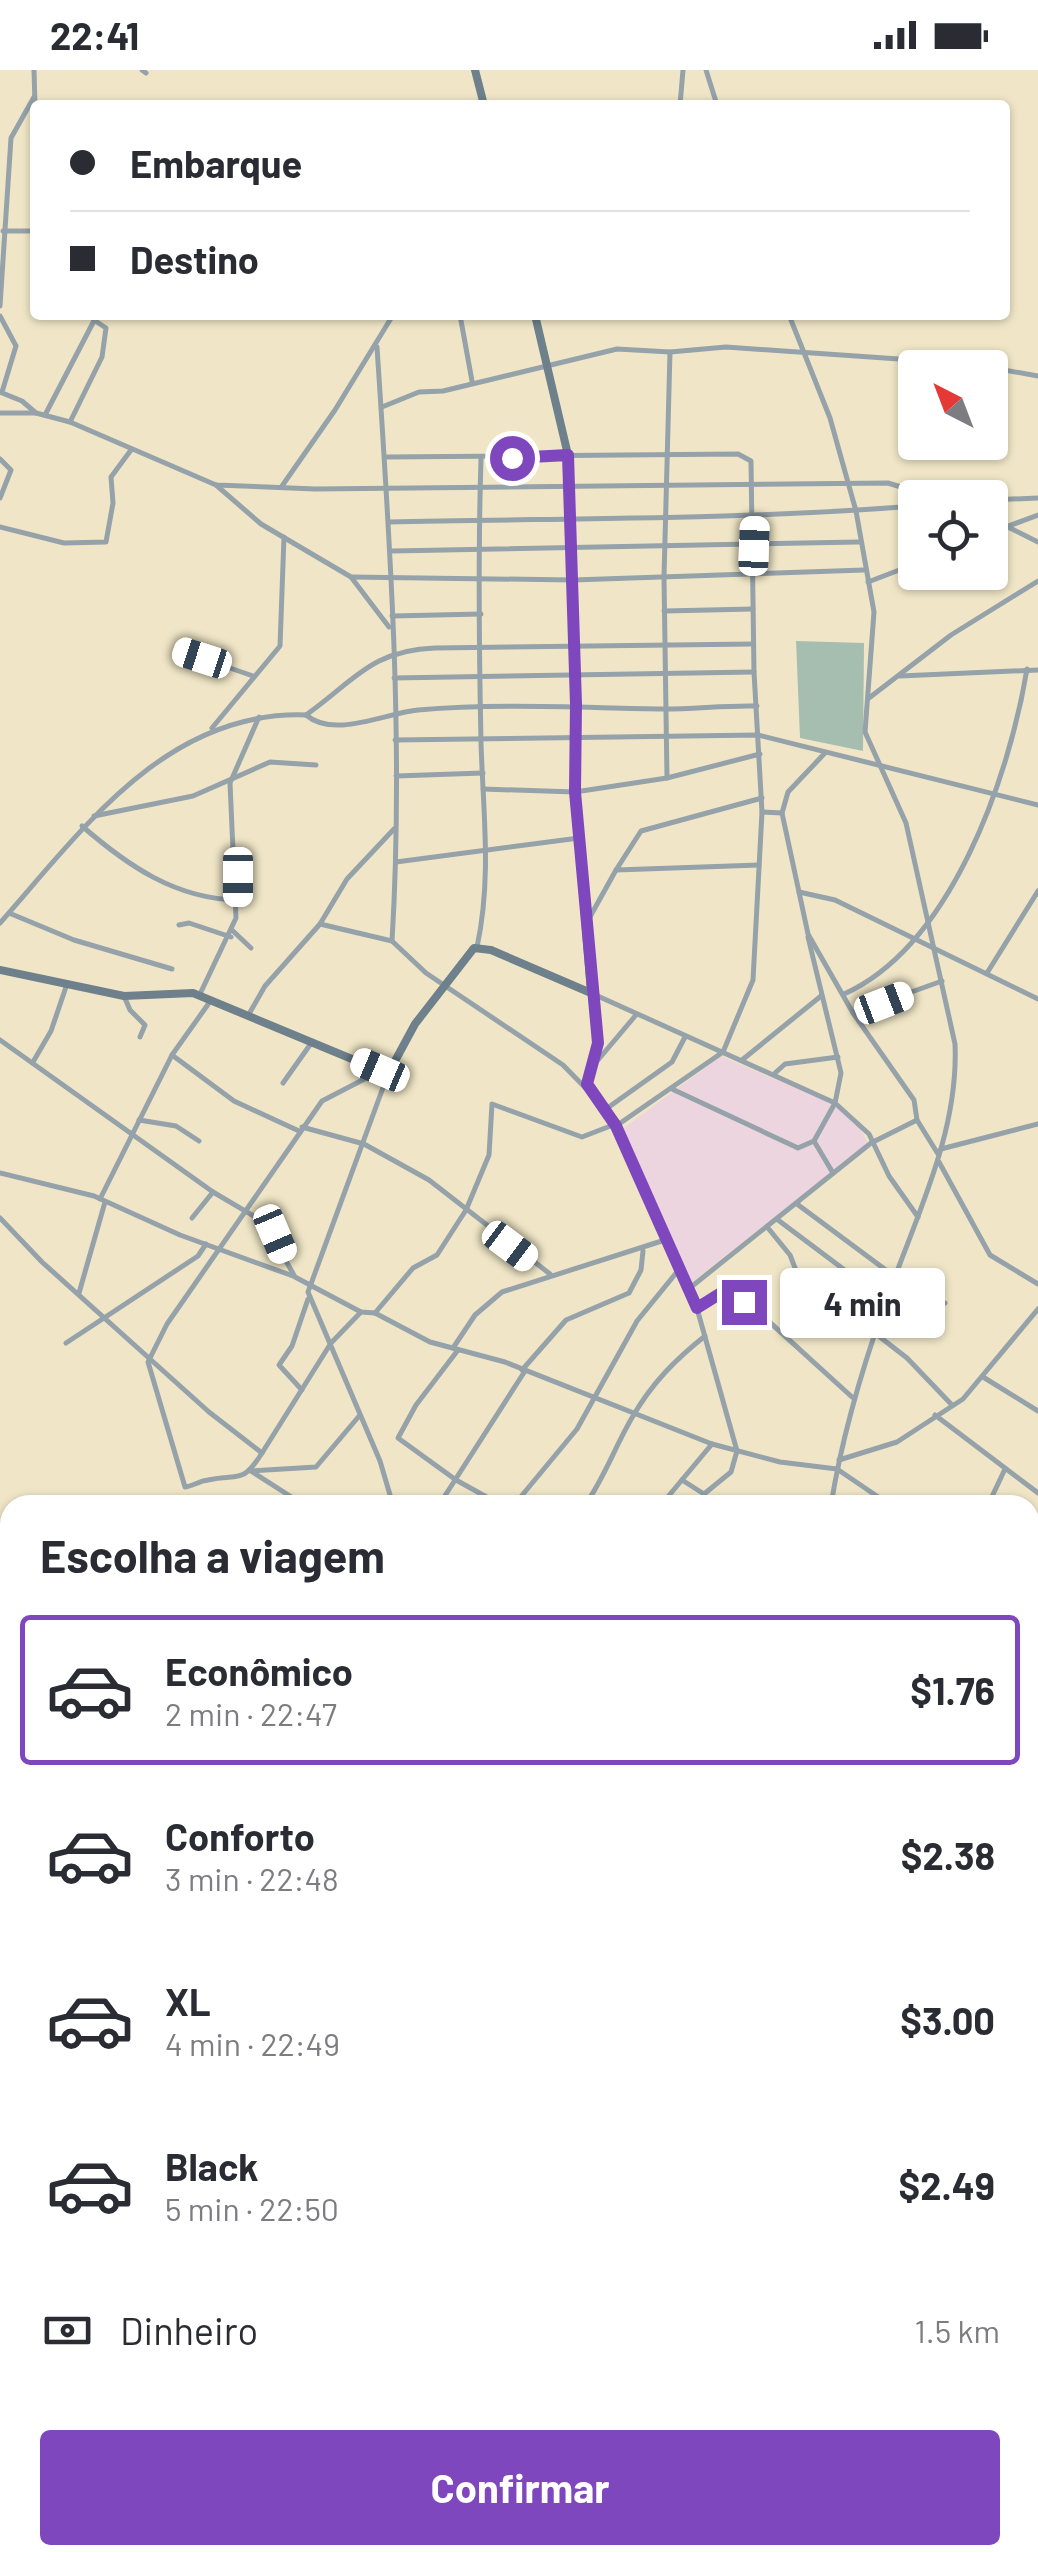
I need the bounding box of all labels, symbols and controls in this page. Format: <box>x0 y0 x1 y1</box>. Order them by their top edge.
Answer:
text: 22:41 <box>50 12 139 58</box>
text: Embarque <box>130 140 302 186</box>
text: Destino <box>130 236 259 282</box>
north arrow <box>898 350 1008 460</box>
map controls <box>898 350 1008 590</box>
route start <box>490 436 535 481</box>
button: locate <box>898 480 1008 590</box>
car <box>738 515 770 577</box>
car <box>169 634 235 682</box>
car <box>223 847 253 907</box>
car <box>851 978 917 1028</box>
car <box>347 1044 413 1096</box>
car <box>249 1201 301 1267</box>
car <box>477 1216 543 1276</box>
callout: 4 min <box>779 1267 944 1337</box>
route end <box>722 1280 767 1325</box>
text: 4 min <box>823 1284 902 1322</box>
text: Escolha a viagem <box>40 1528 385 1582</box>
icon: car <box>45 1645 135 1735</box>
text: Econômico <box>165 1648 353 1694</box>
text: $1.76 <box>910 1667 995 1713</box>
text: 2 min · 22:47 <box>165 1694 337 1732</box>
icon: car <box>45 1810 135 1900</box>
text: Conforto <box>165 1813 315 1859</box>
text: $2.38 <box>901 1832 995 1878</box>
text: 3 min · 22:48 <box>165 1859 339 1897</box>
icon: car <box>45 1975 135 2065</box>
text: XL <box>165 1978 211 2024</box>
text: $3.00 <box>900 1997 995 2043</box>
text: 4 min · 22:49 <box>165 2024 340 2062</box>
icon: car <box>45 2140 135 2230</box>
text: Black <box>165 2143 259 2189</box>
text: $2.49 <box>899 2162 995 2208</box>
text: 5 min · 22:50 <box>165 2189 339 2227</box>
icon: cash <box>40 2303 95 2358</box>
text: Dinheiro <box>120 2307 258 2353</box>
text: 1.5 km <box>915 2311 1000 2349</box>
button: Confirmar <box>40 2430 1000 2545</box>

